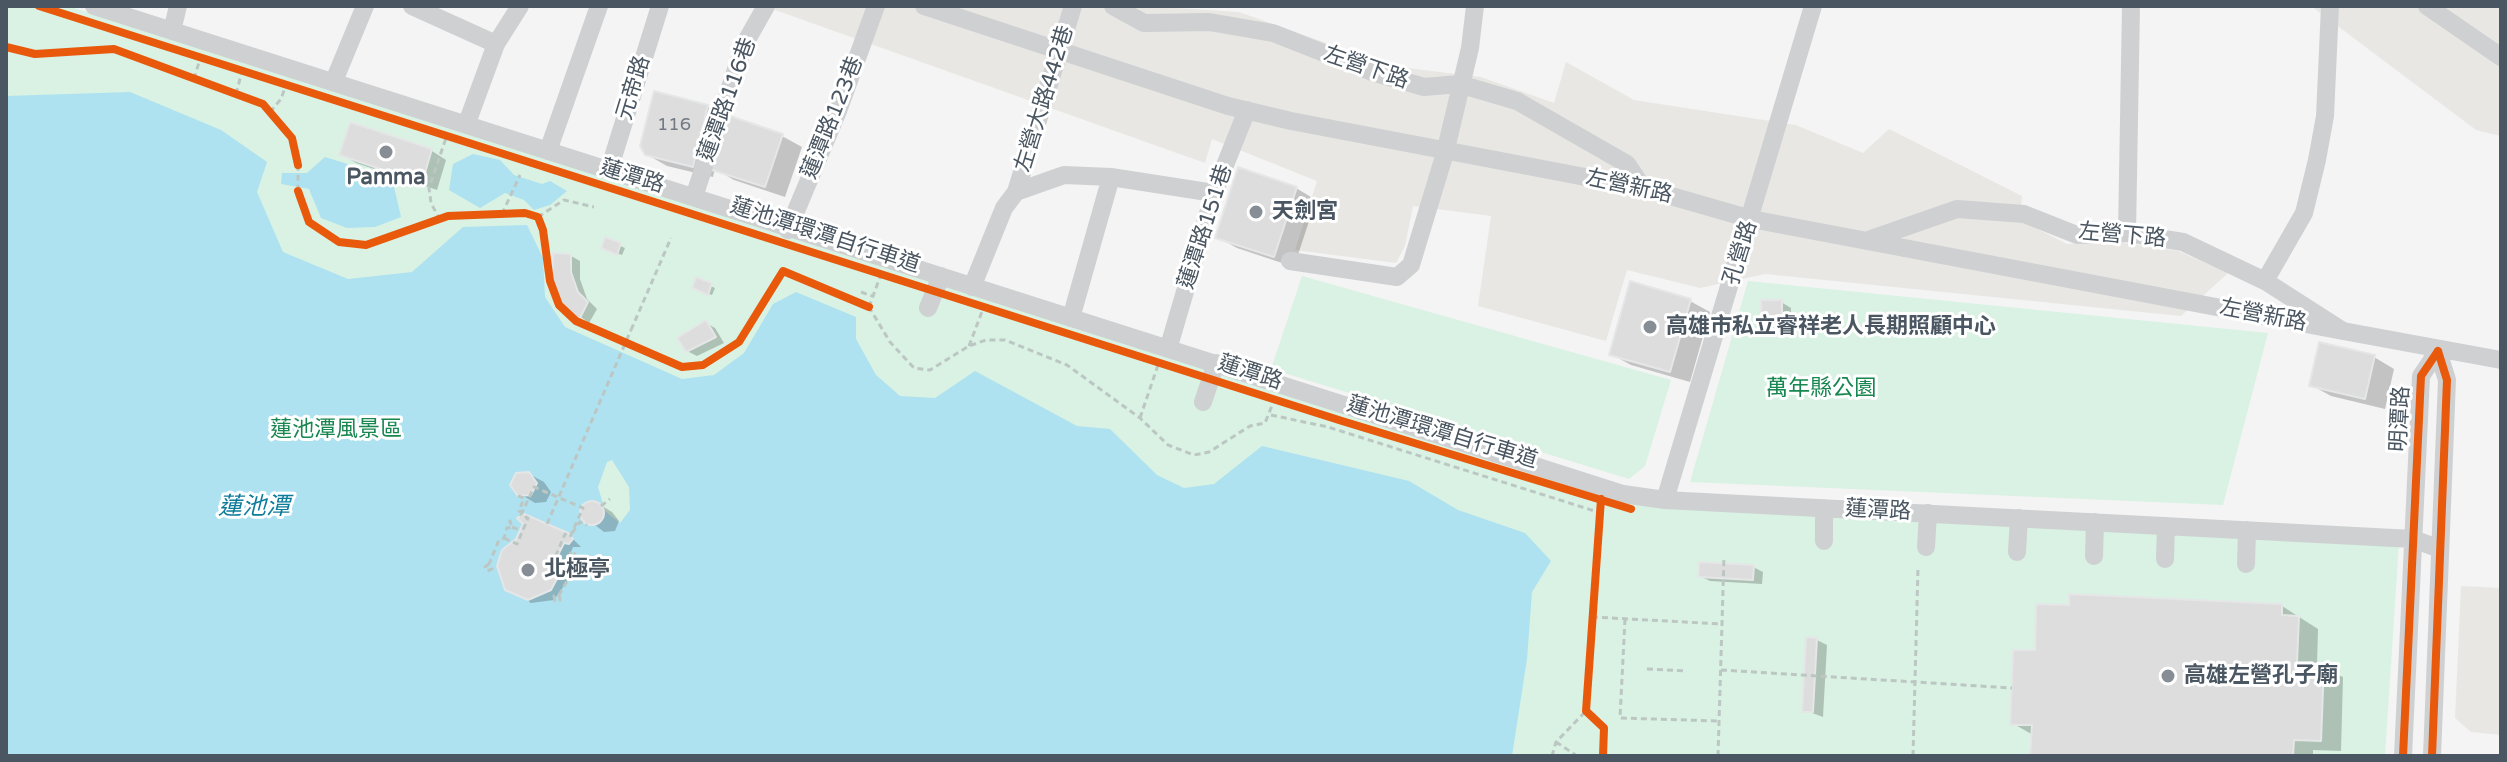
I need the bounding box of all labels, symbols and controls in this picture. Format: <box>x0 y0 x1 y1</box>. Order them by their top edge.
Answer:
street label: 左營大路442巷 <box>1010 23 1080 175</box>
street label: 蓮潭路116巷 <box>693 35 763 165</box>
street label: 左營下路 <box>1320 41 1412 95</box>
street label: 元帝路 <box>612 53 656 123</box>
street label: 蓮潭路123巷 <box>797 53 869 183</box>
house number: 116 <box>657 114 691 136</box>
marker: Pamma <box>377 143 395 161</box>
street label: 蓮潭路 <box>597 155 667 199</box>
street label: 蓮潭路151巷 <box>1173 161 1239 293</box>
place label: Pamma <box>346 165 426 191</box>
street label: 左營新路 <box>1583 165 1675 209</box>
street label: 蓮池潭環潭自行車道 <box>727 193 923 279</box>
place label: 天劍宮 <box>1272 199 1338 225</box>
marker: 天劍宮 <box>1247 203 1265 221</box>
street label: 孔營路 <box>1719 218 1763 288</box>
street label: 左營下路 <box>2077 219 2167 253</box>
street label: 左營新路 <box>2217 295 2309 337</box>
place label: 高雄市私立睿祥老人長期照顧中心 <box>1666 314 1996 340</box>
marker: 高雄市私立睿祥老人長期照顧中心 <box>1641 318 1659 336</box>
street label: 蓮潭路 <box>1215 350 1285 396</box>
park label: 萬年縣公園 <box>1766 376 1876 402</box>
street label: 明潭路 <box>2386 385 2416 453</box>
street label: 蓮池潭環潭自行車道 <box>1343 391 1541 475</box>
park label: 蓮池潭風景區 <box>270 417 402 443</box>
water label: 蓮池潭 <box>218 494 290 522</box>
street label: 蓮潭路 <box>1844 496 1912 526</box>
place label: 北極亭 <box>544 557 610 583</box>
marker: 北極亭 <box>519 561 537 579</box>
place label: 高雄左營孔子廟 <box>2184 663 2338 689</box>
marker: 高雄左營孔子廟 <box>2159 667 2177 685</box>

